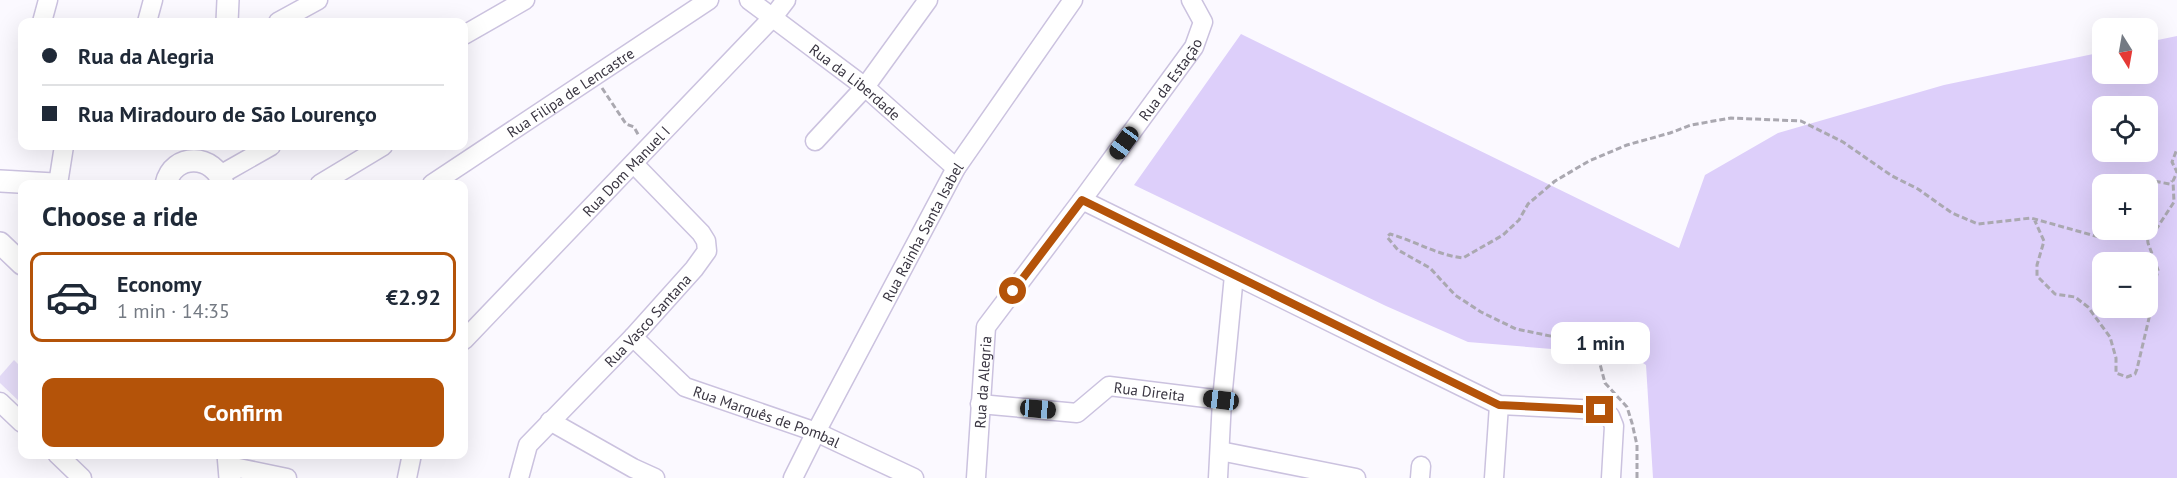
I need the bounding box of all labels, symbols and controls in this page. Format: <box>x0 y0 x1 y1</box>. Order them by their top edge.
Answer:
north arrow <box>2092 18 2158 84</box>
map controls <box>2092 18 2158 318</box>
street label: Rua da Estação <box>1134 36 1206 124</box>
street label: Rua da Liberdade <box>806 39 905 124</box>
text: Rua da Alegria <box>78 42 214 70</box>
street label: Rua Filipa de Lencastre <box>503 43 638 141</box>
button: locate <box>2092 96 2158 162</box>
text: Rua Miradouro de São Lourenço <box>78 100 377 128</box>
street label: Rua Dom Manuel I <box>578 122 674 220</box>
car <box>1106 123 1142 163</box>
street label: Rua Rainha Santa Isabel <box>877 158 967 305</box>
button: + <box>2092 174 2158 240</box>
text: Choose a ride <box>42 199 198 233</box>
button: − <box>2092 252 2158 318</box>
icon: car <box>45 270 99 324</box>
text: Economy <box>117 270 201 298</box>
street label: Rua Vasco Santana <box>600 270 695 371</box>
route start <box>999 277 1026 304</box>
text: €2.92 <box>386 283 441 311</box>
text: 1 min · 14:35 <box>117 298 230 324</box>
callout: 1 min <box>1550 323 1650 365</box>
text: 1 min <box>1576 330 1625 356</box>
street label: Rua da Alegria <box>970 335 995 429</box>
street label: Rua Direita <box>1113 377 1186 405</box>
button: Confirm <box>42 378 444 447</box>
street label: Rua Marquês de Pombal <box>691 381 844 452</box>
car <box>1202 389 1240 411</box>
route end <box>1586 396 1613 423</box>
car <box>1019 398 1057 420</box>

